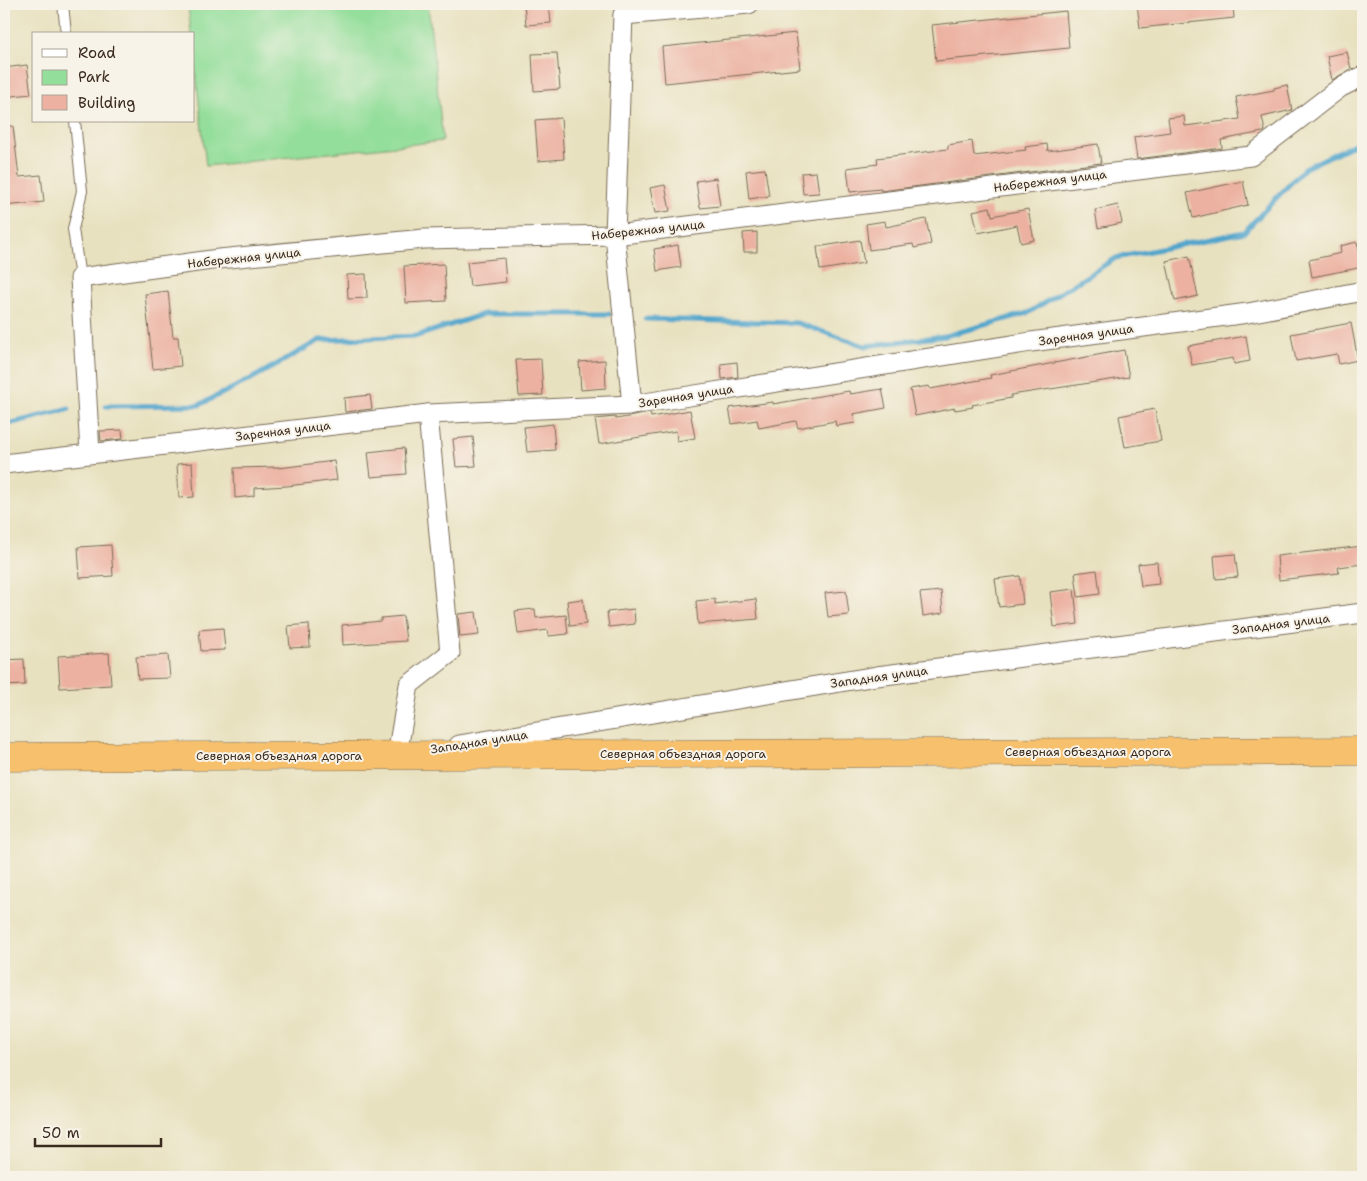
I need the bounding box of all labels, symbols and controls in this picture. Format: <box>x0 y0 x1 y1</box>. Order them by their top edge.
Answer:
legend <box>32 32 195 122</box>
text: Road <box>78 43 116 63</box>
text: Park <box>78 67 110 87</box>
text: Building <box>78 93 135 113</box>
street label: Набережная улица <box>993 166 1108 196</box>
street label: Набережная улица <box>591 216 706 244</box>
street label: Набережная улица <box>187 244 302 272</box>
street label: Заречная улица <box>1037 320 1135 350</box>
street label: Заречная улица <box>637 381 735 411</box>
street label: Заречная улица <box>235 417 332 445</box>
street label: Западная улица <box>1231 610 1331 638</box>
street label: Западная улица <box>829 662 929 692</box>
street label: Западная улица <box>429 726 529 758</box>
street label: Северная объездная дорога <box>1005 744 1172 760</box>
street label: Северная объездная дорога <box>600 746 767 762</box>
street label: Северная объездная дорога <box>196 748 363 764</box>
scale bar <box>35 1116 161 1148</box>
text: 50 m <box>42 1123 80 1143</box>

